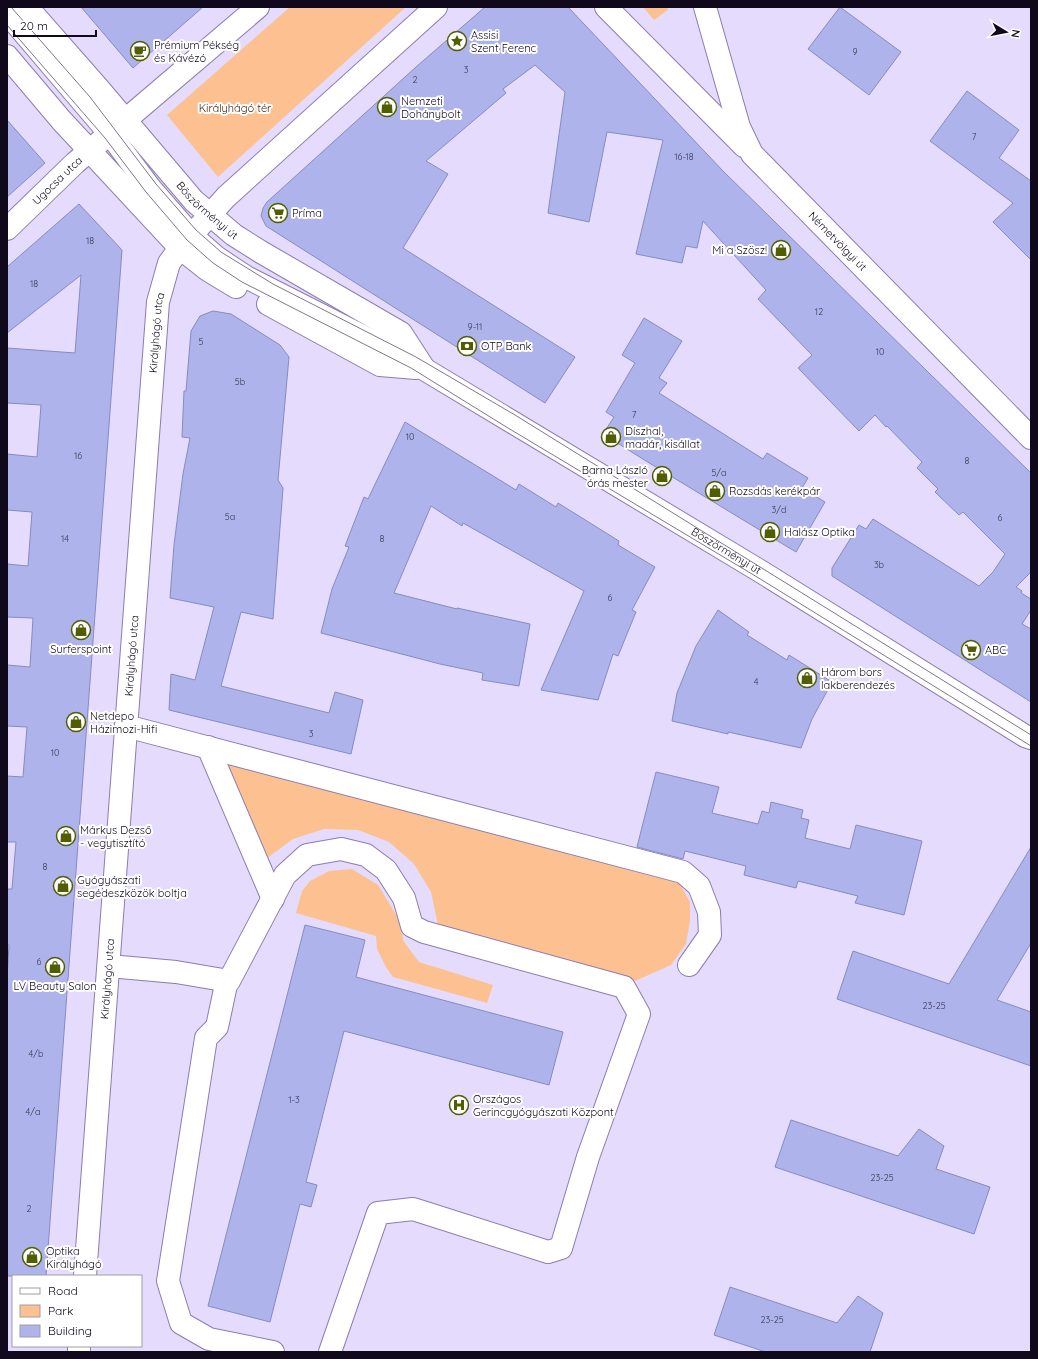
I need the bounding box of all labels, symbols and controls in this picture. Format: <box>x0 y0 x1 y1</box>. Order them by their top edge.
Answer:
scale bar <box>14 12 96 38</box>
north arrow <box>986 12 1026 52</box>
text: 20 m <box>20 18 48 33</box>
place label: Assisi Szent Ferenc <box>471 28 536 55</box>
text: N <box>1008 29 1023 39</box>
place icon: Assisi Szent Ferenc <box>446 30 468 52</box>
place label: Prémium Pékség és Kávézó <box>154 38 239 65</box>
cafe icon: Prémium Pékség és Kávézó <box>129 40 151 62</box>
house number: 9 <box>852 46 858 57</box>
house number: 3 <box>464 64 469 75</box>
house number: 2 <box>413 74 418 85</box>
place label: Nemzeti Dohánybolt <box>401 94 461 121</box>
shop icon: Nemzeti Dohánybolt <box>376 96 398 118</box>
park label: Királyhágó tér <box>199 101 272 115</box>
house number: 7 <box>972 131 977 142</box>
house number: 16-18 <box>674 151 694 162</box>
street label: Ugocsa utca <box>29 153 85 208</box>
street label: Böszörményi út <box>173 178 241 243</box>
supermarket icon: Príma <box>267 202 289 224</box>
place label: Príma <box>292 206 322 220</box>
street label: Németvölgyi út <box>806 209 870 274</box>
house number: 18 <box>86 235 94 246</box>
shop icon: Mi a Szösz! <box>770 239 792 261</box>
place label: Mi a Szösz! <box>712 243 767 257</box>
house number: 18 <box>30 278 38 289</box>
street label: Királyhágó utca <box>146 291 167 374</box>
house number: 12 <box>815 306 823 317</box>
house number: 9-11 <box>468 321 482 332</box>
bank icon: OTP Bank <box>456 335 478 357</box>
house number: 5 <box>199 336 204 347</box>
place label: OTP Bank <box>481 339 532 353</box>
house number: 10 <box>876 346 884 357</box>
house number: 5b <box>235 376 246 387</box>
house number: 7 <box>632 409 637 420</box>
place label: Díszhal, madár, kisállat <box>625 424 700 451</box>
shop icon: Díszhal, madár, kisállat <box>600 426 622 448</box>
house number: 10 <box>406 431 414 442</box>
house number: 16 <box>74 450 82 461</box>
house number: 8 <box>965 455 970 466</box>
place label: Barna László órás mester <box>582 463 649 490</box>
shop icon: Barna László órás mester <box>651 465 673 487</box>
house number: 5/a <box>711 467 727 478</box>
shop icon: Rozsdás kerékpár <box>704 480 726 502</box>
place label: Rozsdás kerékpár <box>729 484 821 498</box>
house number: 3/d <box>772 504 786 515</box>
house number: 5a <box>225 511 235 522</box>
house number: 6 <box>998 512 1003 523</box>
shop icon: Halász Optika <box>759 521 781 543</box>
street label: Böszörményi út <box>689 524 764 577</box>
place label: Halász Optika <box>784 525 855 539</box>
house number: 14 <box>61 533 69 544</box>
house number: 8 <box>380 533 385 544</box>
house number: 3b <box>874 559 885 570</box>
house number: 6 <box>608 592 613 603</box>
street label: Királyhágó utca <box>121 615 141 697</box>
shop icon: Surferspoint <box>70 619 92 641</box>
supermarket icon: ABC <box>960 639 982 661</box>
place label: Surferspoint <box>50 642 112 656</box>
place label: ABC <box>985 643 1006 657</box>
place label: Három bors lakberendezés <box>821 665 895 692</box>
shop icon: Három bors lakberendezés <box>796 667 818 689</box>
house number: 4 <box>754 676 759 687</box>
place label: Netdepo Házimozi-Hifi <box>90 709 157 736</box>
shop icon: Netdepo Házimozi-Hifi <box>65 711 87 733</box>
house number: 3 <box>309 728 314 739</box>
house number: 10 <box>51 747 59 758</box>
place label: Márkus Dezső - vegytisztító <box>80 823 152 850</box>
shop icon: Márkus Dezső - vegytisztító <box>55 825 77 847</box>
house number: 8 <box>43 861 48 872</box>
place label: Gyógyászati segédeszközök boltja <box>77 873 187 900</box>
shop icon: Gyógyászati segédeszközök boltja <box>52 875 74 897</box>
street label: Királyhágó utca <box>97 938 117 1020</box>
house number: 6 <box>37 956 42 967</box>
shop icon: LV Beauty Salon <box>44 956 66 978</box>
place label: LV Beauty Salon <box>13 979 97 993</box>
house number: 23-25 <box>922 1000 946 1011</box>
house number: 4/b <box>29 1048 44 1059</box>
place label: Országos Gerincgyógyászati Központ <box>473 1092 614 1119</box>
house number: 1-3 <box>288 1094 300 1105</box>
hospital icon: Országos Gerincgyógyászati Központ <box>448 1094 470 1116</box>
house number: 4/a <box>26 1106 40 1117</box>
house number: 23-25 <box>870 1172 894 1183</box>
house number: 2 <box>27 1203 32 1214</box>
place label: Optika Királyhágó <box>46 1244 102 1271</box>
shop icon: Optika Királyhágó <box>21 1246 43 1268</box>
legend <box>12 1275 142 1347</box>
text: Road <box>48 1283 78 1298</box>
text: Park <box>48 1303 73 1318</box>
house number: 23-25 <box>760 1314 784 1325</box>
text: Building <box>48 1323 92 1338</box>

